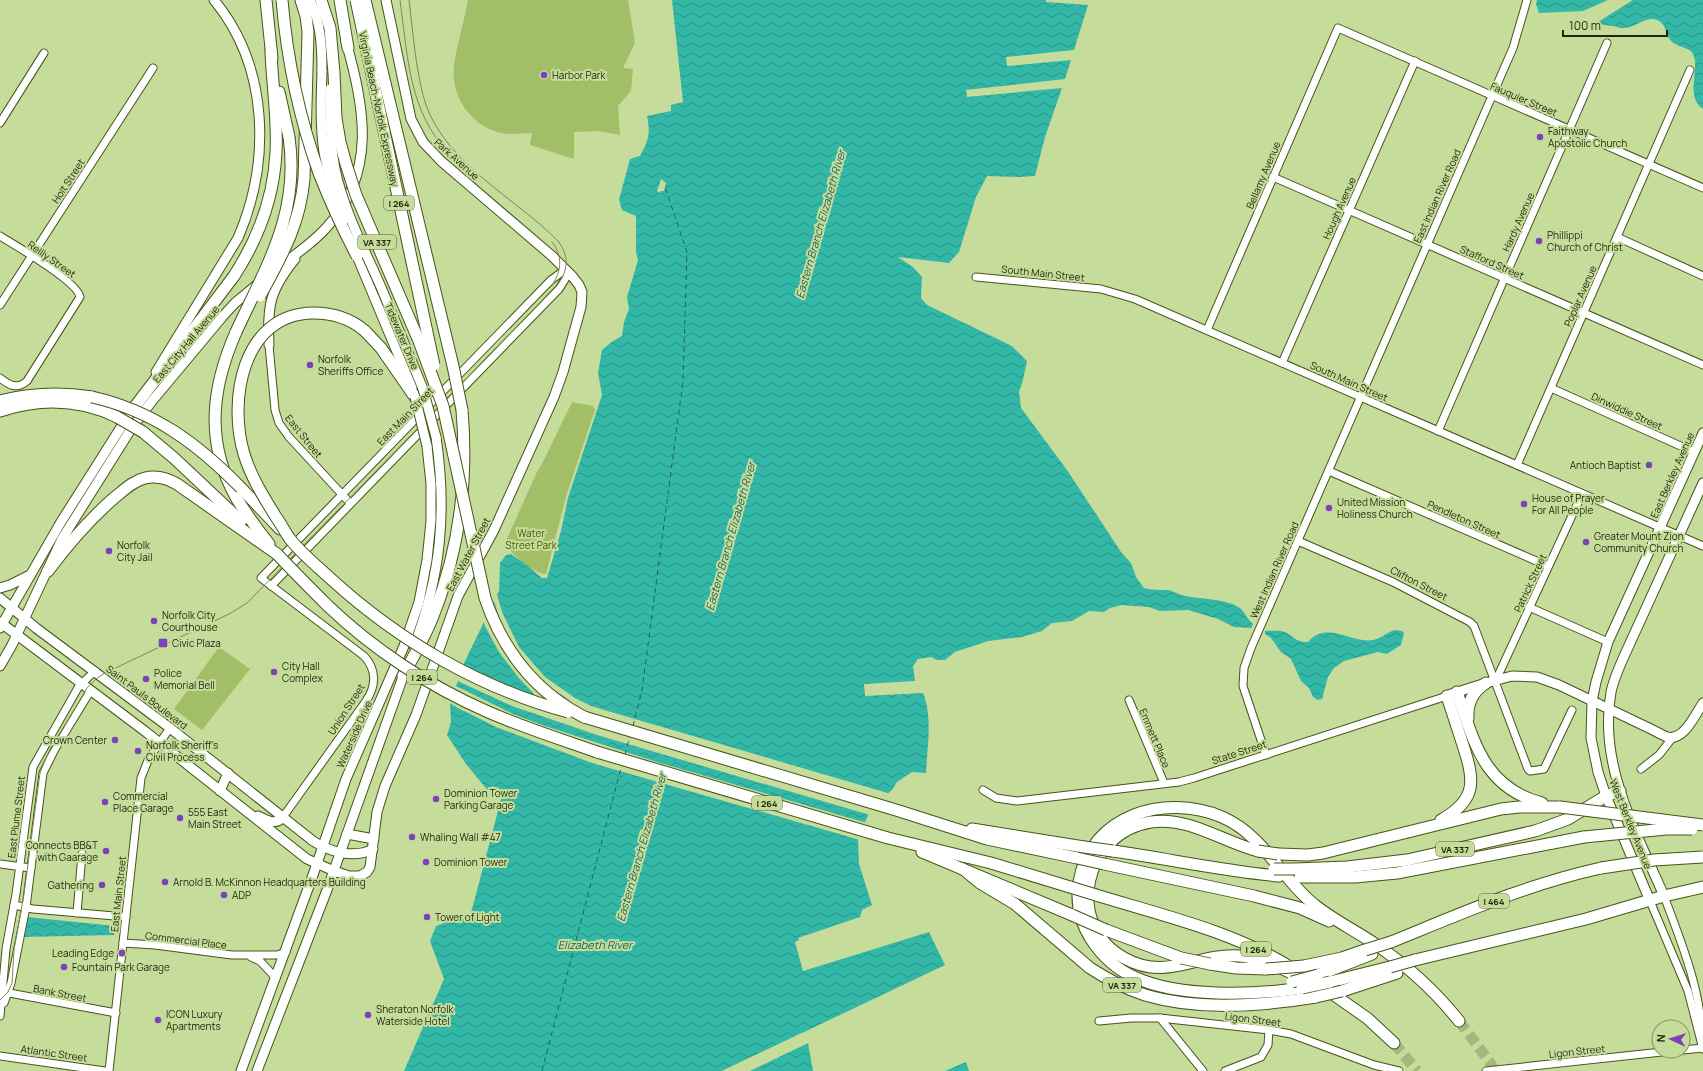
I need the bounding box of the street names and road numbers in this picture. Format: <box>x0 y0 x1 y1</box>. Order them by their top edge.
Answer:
street label: Virginia Beach-Norfolk Expressway <box>356 30 402 189</box>
street label: Fauquier Street <box>1488 79 1560 119</box>
street label: Park Avenue <box>431 135 483 183</box>
street label: Bellamy Avenue <box>1242 139 1284 211</box>
street label: East Indian River Road <box>1410 147 1464 245</box>
street label: Holt Street <box>48 156 88 206</box>
street label: Hough Avenue <box>1319 175 1359 241</box>
street label: Hardy Avenue <box>1499 190 1537 254</box>
road number: I 264 <box>384 196 414 210</box>
road number: VA 337 <box>358 235 396 249</box>
street label: Reilly Street <box>25 237 79 281</box>
street label: Stafford Street <box>1458 242 1526 282</box>
street label: South Main Street <box>1001 262 1085 284</box>
street label: Poplar Avenue <box>1560 263 1600 329</box>
street label: Tidewater Drive <box>382 300 422 372</box>
street label: East City Hall Avenue <box>150 302 222 385</box>
street label: South Main Street <box>1308 358 1390 404</box>
street label: East Main Street <box>374 384 436 448</box>
street label: Dinwiddie Street <box>1589 389 1665 433</box>
street label: East Street <box>282 411 326 461</box>
street label: East Berkley Avenue <box>1647 430 1697 520</box>
street label: Pendleton Street <box>1425 497 1503 541</box>
street label: East Water Street <box>443 515 493 593</box>
street label: West Indian River Road <box>1246 519 1302 621</box>
street label: Patrick Street <box>1510 551 1550 615</box>
street label: Clifton Street <box>1388 563 1450 603</box>
street label: Saint Pauls Boulevard <box>103 662 191 732</box>
road number: I 264 <box>407 670 437 684</box>
street label: Union Street <box>324 681 368 737</box>
street label: Waterside Drive <box>333 698 375 770</box>
street label: Emmett Place <box>1136 706 1174 770</box>
street label: State Street <box>1210 737 1268 767</box>
street label: East Plume Street <box>4 775 28 859</box>
street label: West Berkley Avenue <box>1607 777 1656 871</box>
road number: I 264 <box>752 796 782 810</box>
road number: VA 337 <box>1436 842 1474 856</box>
street label: East Main Street <box>107 855 129 933</box>
road number: I 464 <box>1479 894 1509 908</box>
street label: Commercial Place <box>144 928 228 952</box>
road number: I 264 <box>1241 942 1271 956</box>
road number: VA 337 <box>1103 978 1141 992</box>
street label: Bank Street <box>32 981 88 1005</box>
street label: Ligon Street <box>1224 1009 1282 1029</box>
street label: Atlantic Street <box>20 1041 88 1065</box>
street label: Ligon Street <box>1548 1041 1606 1061</box>

